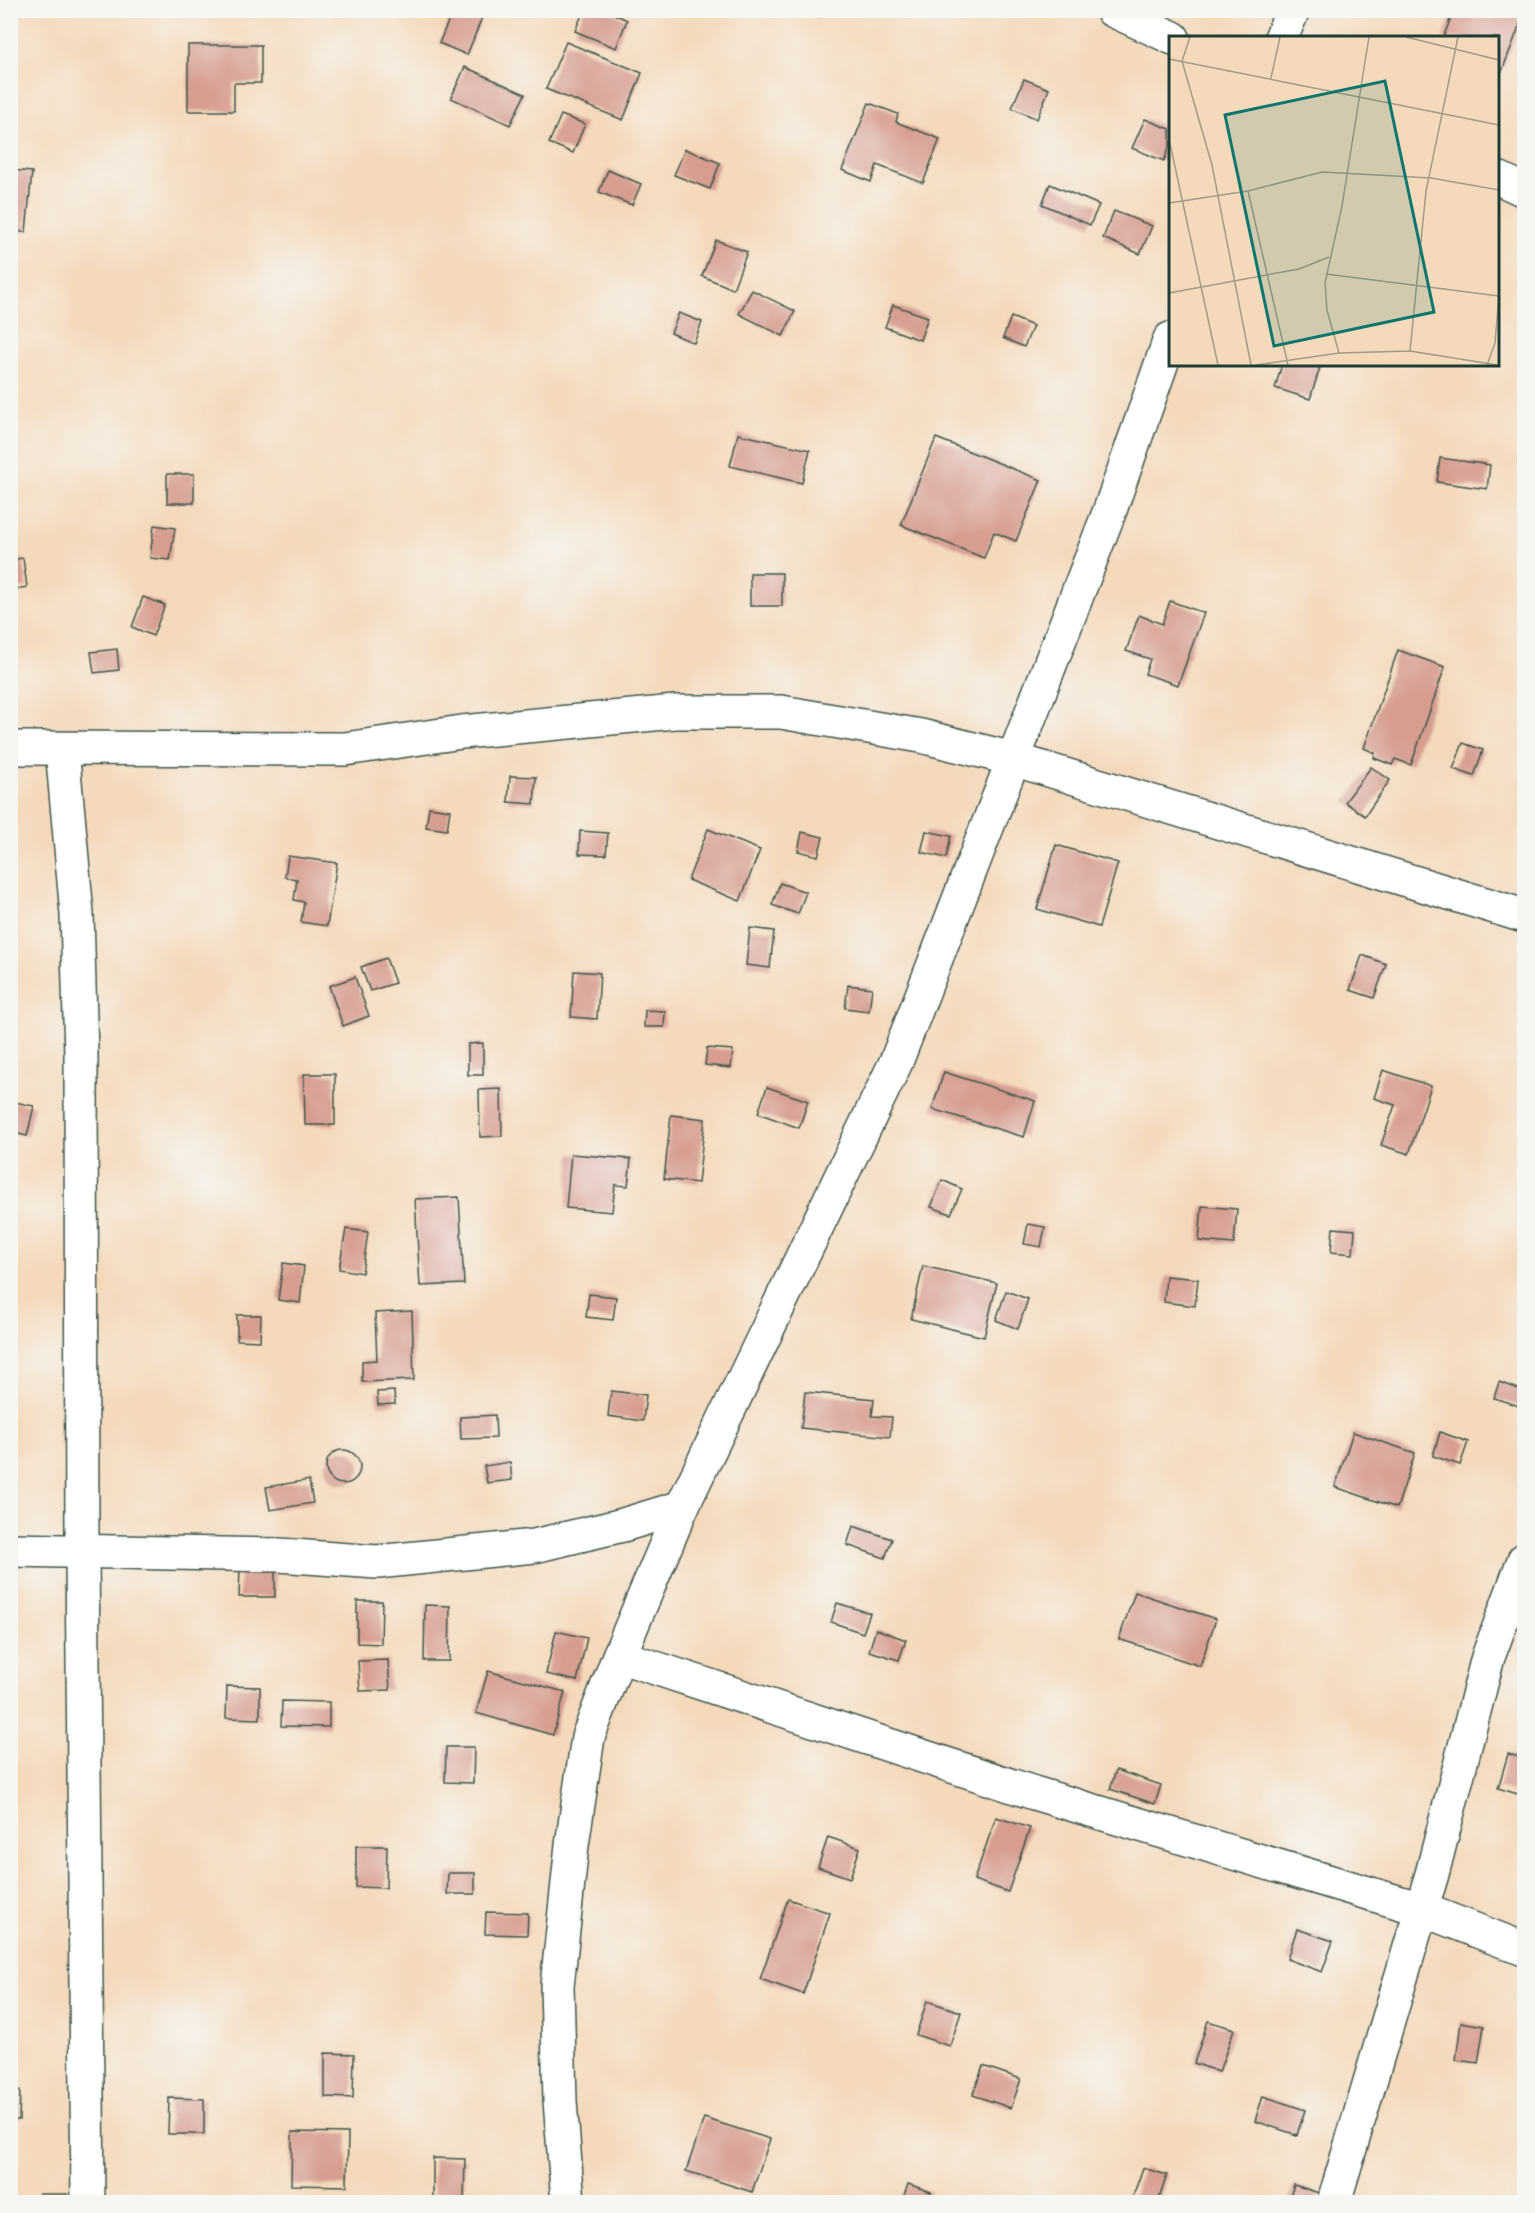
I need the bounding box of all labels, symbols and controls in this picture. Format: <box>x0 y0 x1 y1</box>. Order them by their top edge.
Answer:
inset map <box>1169 36 1499 366</box>

